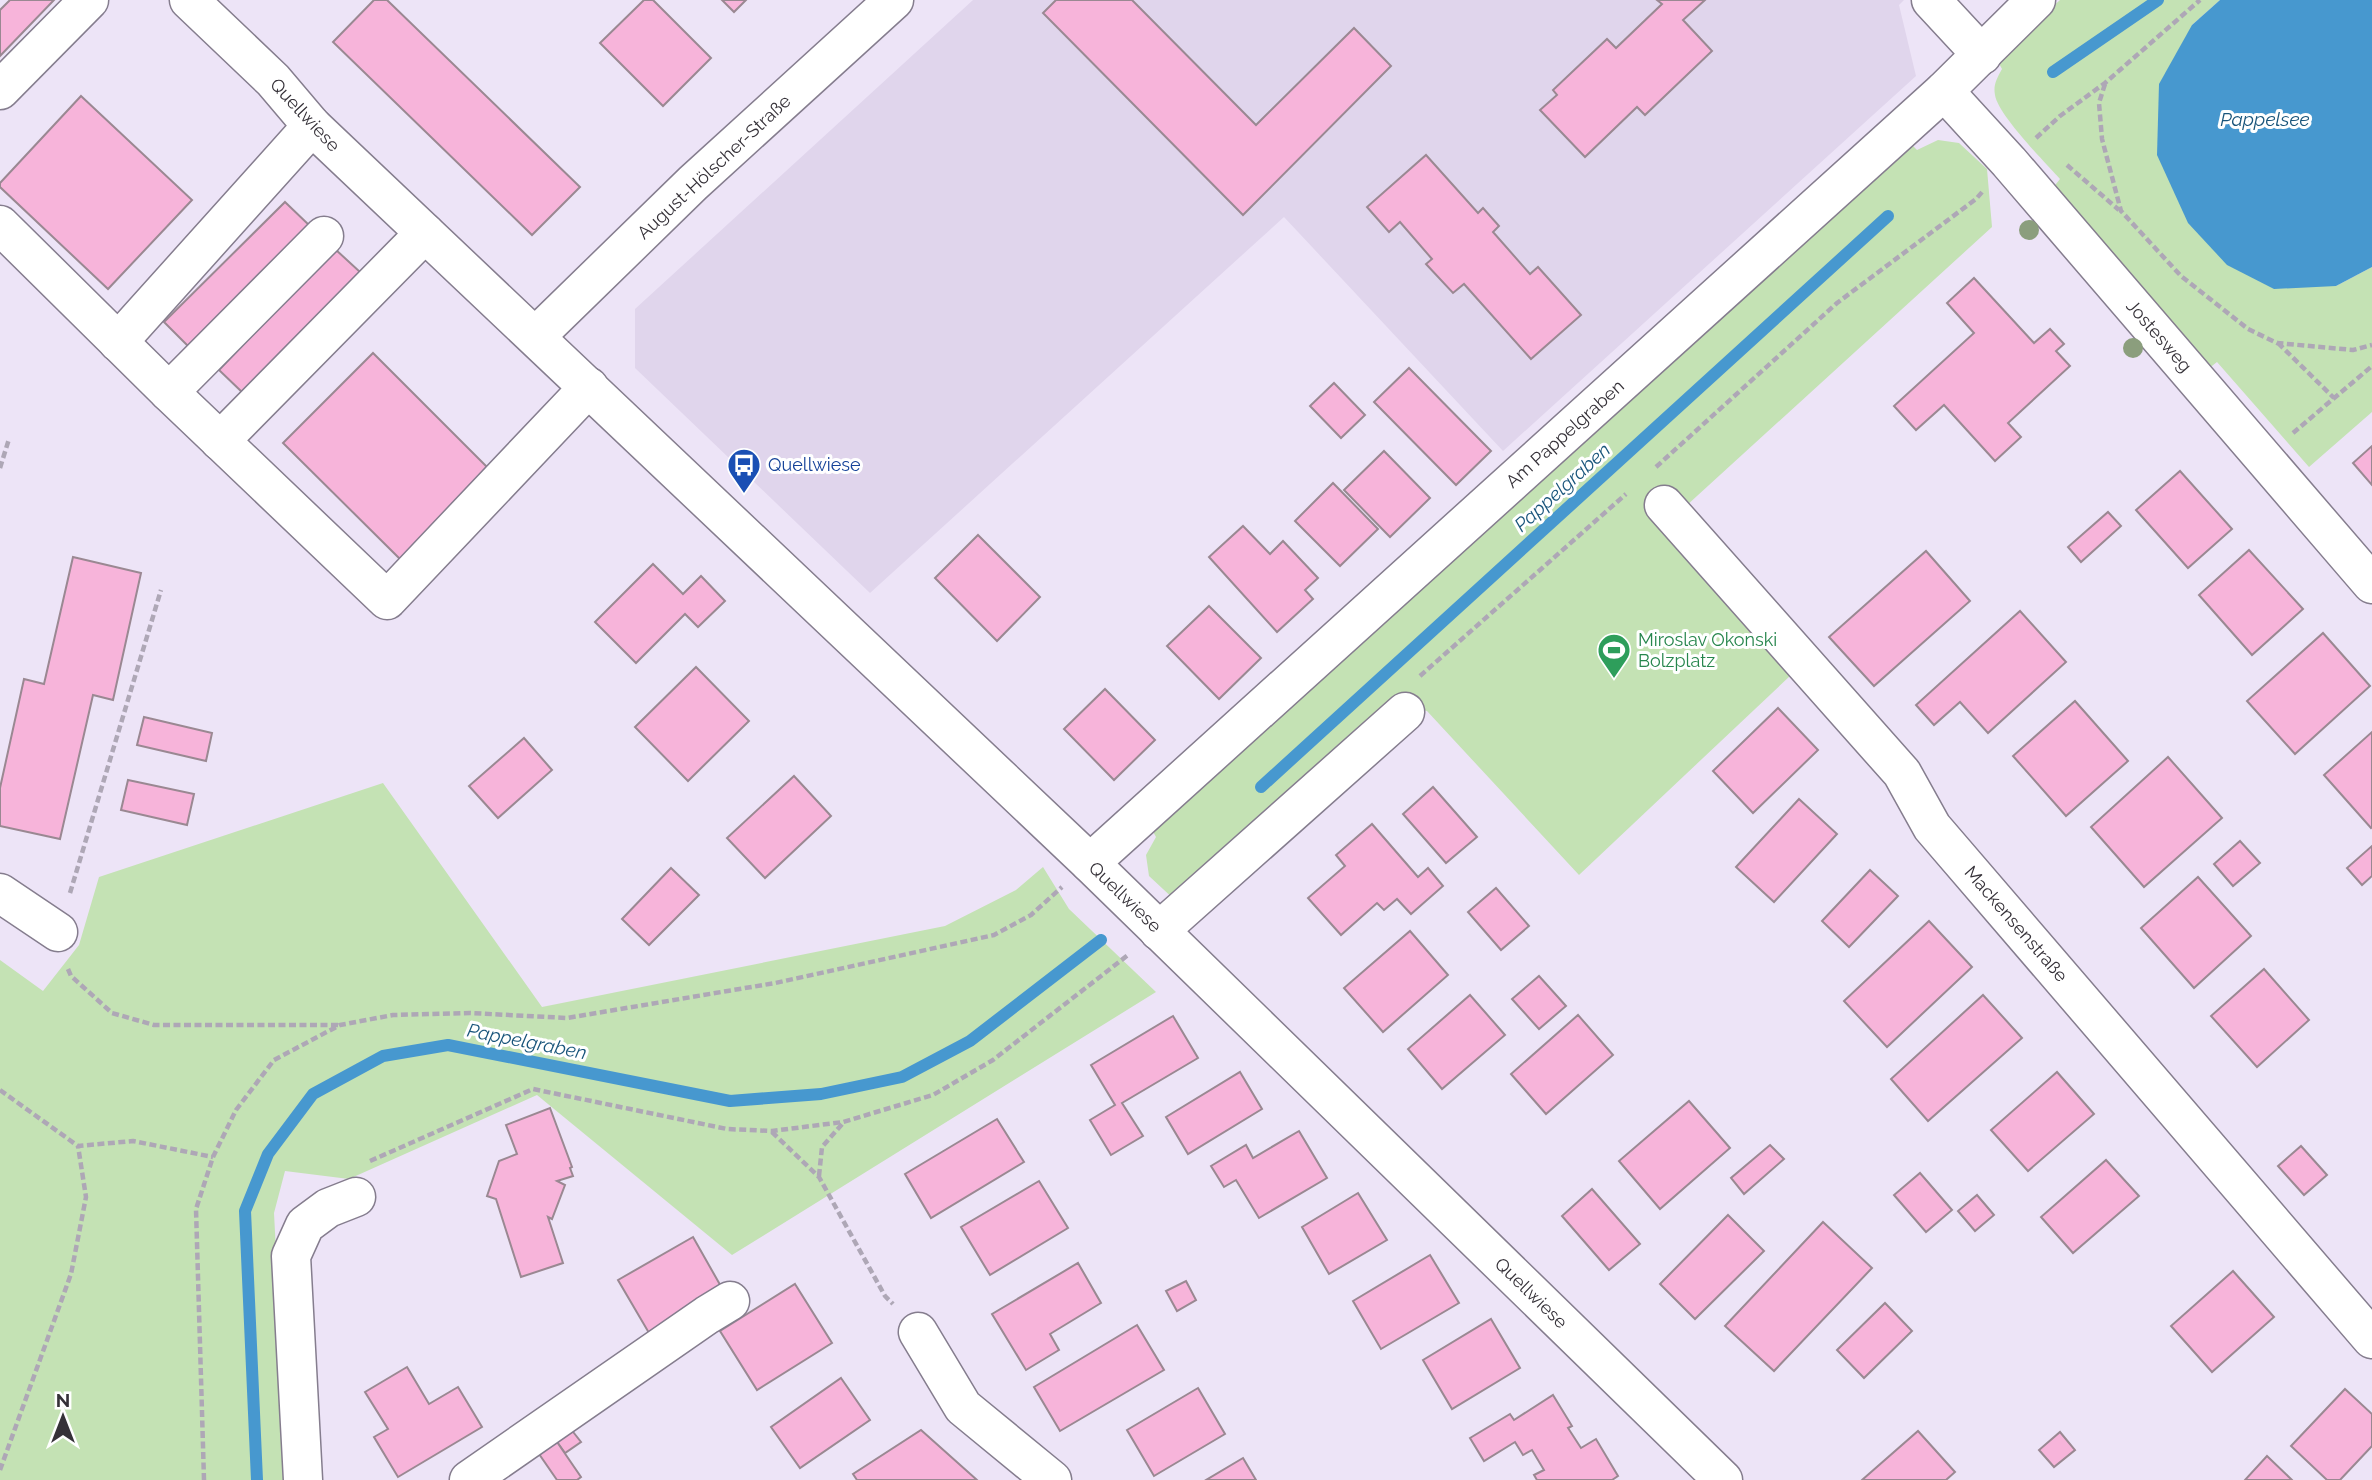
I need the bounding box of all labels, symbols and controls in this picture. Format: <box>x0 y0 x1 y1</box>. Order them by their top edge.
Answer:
street label: Quellwiese <box>266 74 345 156</box>
street label: August-Hölscher-Straße <box>633 90 795 243</box>
water label: Pappelsee <box>2220 108 2310 130</box>
street label: Jostesweg <box>2122 295 2196 376</box>
street label: Am Pappelgraben <box>1502 375 1628 493</box>
water label: Pappelgraben <box>1509 438 1615 536</box>
bus stop icon: Quellwiese <box>725 446 763 495</box>
place label: Quellwiese <box>768 454 861 475</box>
place label: Miroslav Okonski Bolzplatz <box>1638 629 1777 671</box>
sports icon: Miroslav Okonski Bolzplatz <box>1595 631 1633 680</box>
street label: Quellwiese <box>1085 857 1166 937</box>
street label: Mackensenstraße <box>1960 861 2073 986</box>
water label: Pappelgraben <box>465 1019 589 1063</box>
street label: Quellwiese <box>1491 1253 1572 1333</box>
north arrow <box>28 1382 98 1452</box>
text: N <box>56 1389 70 1411</box>

